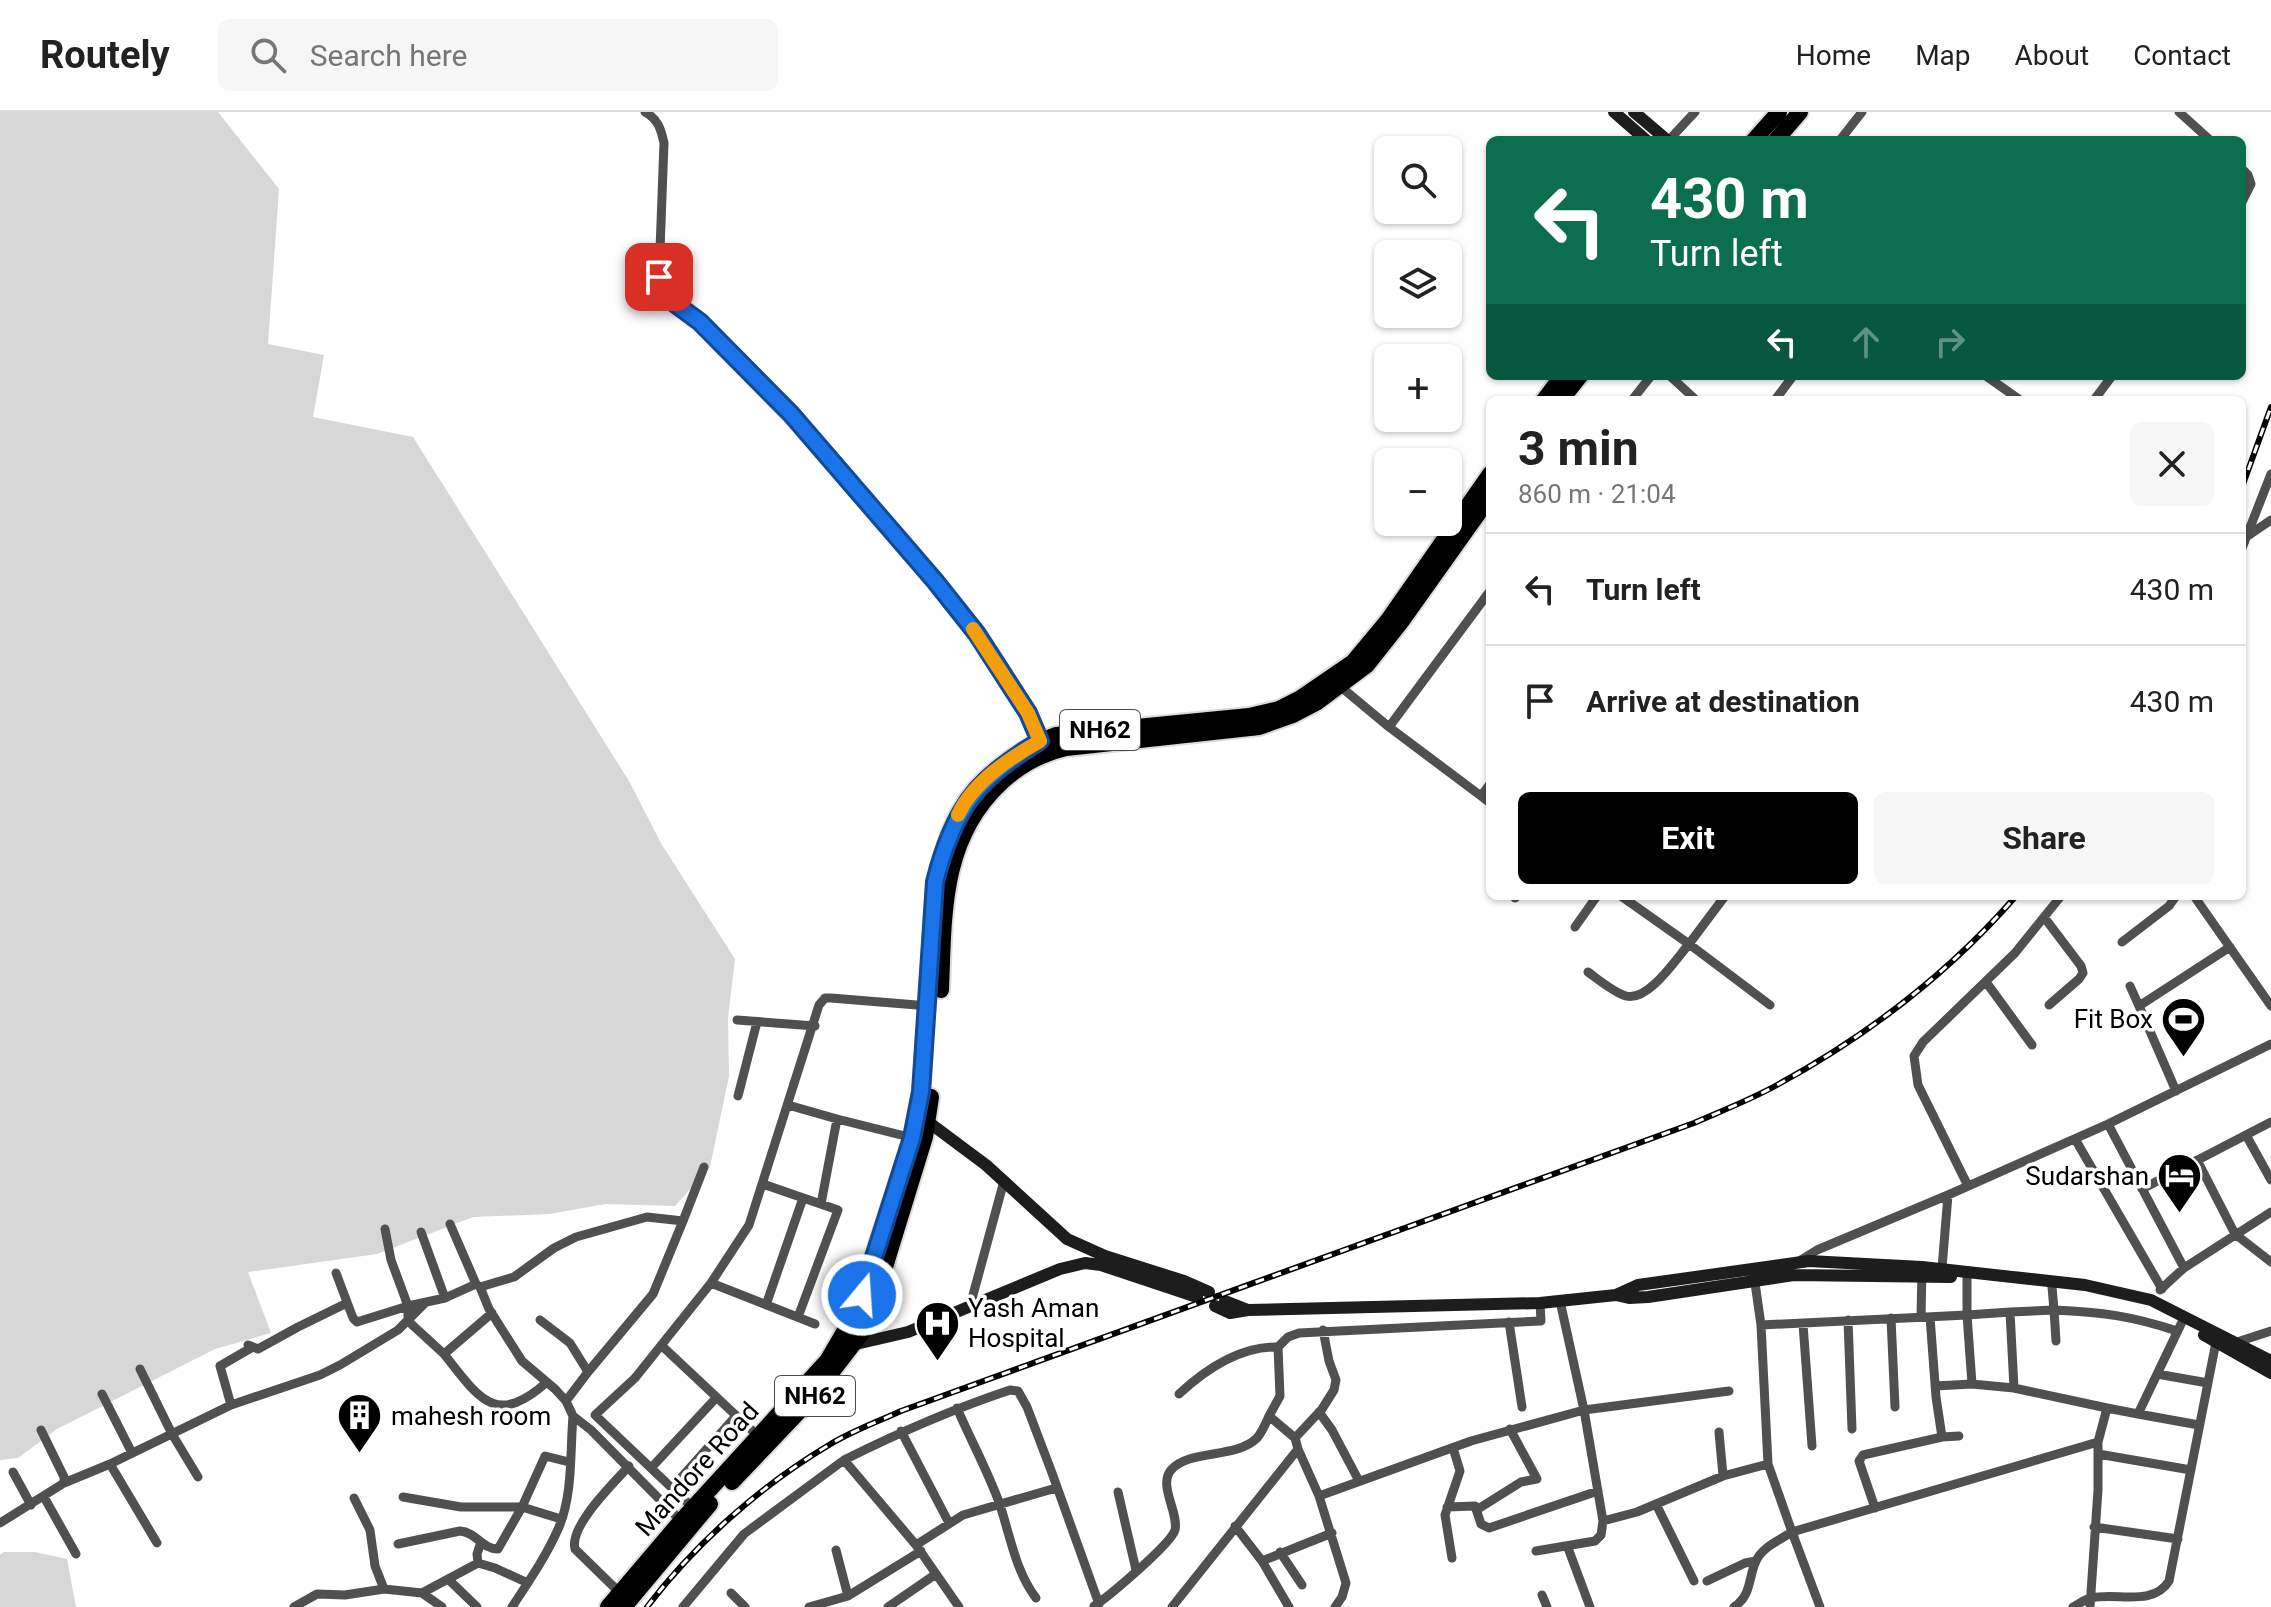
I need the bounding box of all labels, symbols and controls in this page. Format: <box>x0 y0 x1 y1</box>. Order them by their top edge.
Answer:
search box <box>218 19 778 91</box>
text: Routely <box>40 33 170 77</box>
icon: search <box>246 33 290 77</box>
text: Search here <box>310 38 467 73</box>
text: Home <box>1796 39 1871 72</box>
text: Map <box>1915 39 1971 72</box>
text: About <box>2015 39 2089 72</box>
text: Contact <box>2133 39 2231 72</box>
map controls <box>1374 136 1462 536</box>
button: search <box>1374 136 1462 224</box>
text: 430 m <box>1650 166 1809 232</box>
icon: left <box>1518 168 1622 272</box>
text: Turn left <box>1650 233 1783 275</box>
button: layers <box>1374 240 1462 328</box>
pin <box>625 243 693 311</box>
icon: arrive <box>637 255 681 299</box>
icon: left <box>1760 320 1804 364</box>
icon: ahead <box>1844 320 1888 364</box>
icon: right <box>1928 320 1972 364</box>
button: + <box>1374 344 1462 432</box>
text: 3 min <box>1518 420 1639 477</box>
button: close <box>2130 422 2214 506</box>
button: − <box>1374 448 1462 536</box>
text: 860 m · 21:04 <box>1518 479 1676 509</box>
icon: left <box>1518 567 1562 611</box>
text: Turn left <box>1586 572 1701 607</box>
text: 430 m <box>2130 572 2214 607</box>
icon: arrive <box>1518 679 1562 723</box>
text: Arrive at destination <box>1586 684 1860 719</box>
text: 430 m <box>2130 684 2214 719</box>
road number: NH62 <box>1060 710 1140 750</box>
button: Exit <box>1518 792 1858 884</box>
button: Share <box>1874 792 2214 884</box>
sports icon: Fit Box <box>2160 995 2208 1058</box>
place label: Fit Box <box>2074 1004 2153 1034</box>
hotel icon: Sudarshan <box>2156 1152 2204 1215</box>
place label: Sudarshan <box>2025 1161 2149 1191</box>
position arrow <box>820 1253 904 1337</box>
place label: Yash Aman Hospital <box>968 1293 1099 1353</box>
hospital icon: Yash Aman Hospital <box>913 1299 961 1362</box>
road number: NH62 <box>775 1376 855 1416</box>
building icon: mahesh room <box>336 1392 384 1455</box>
street label: Mandore Road <box>629 1396 765 1542</box>
place label: mahesh room <box>391 1401 551 1431</box>

